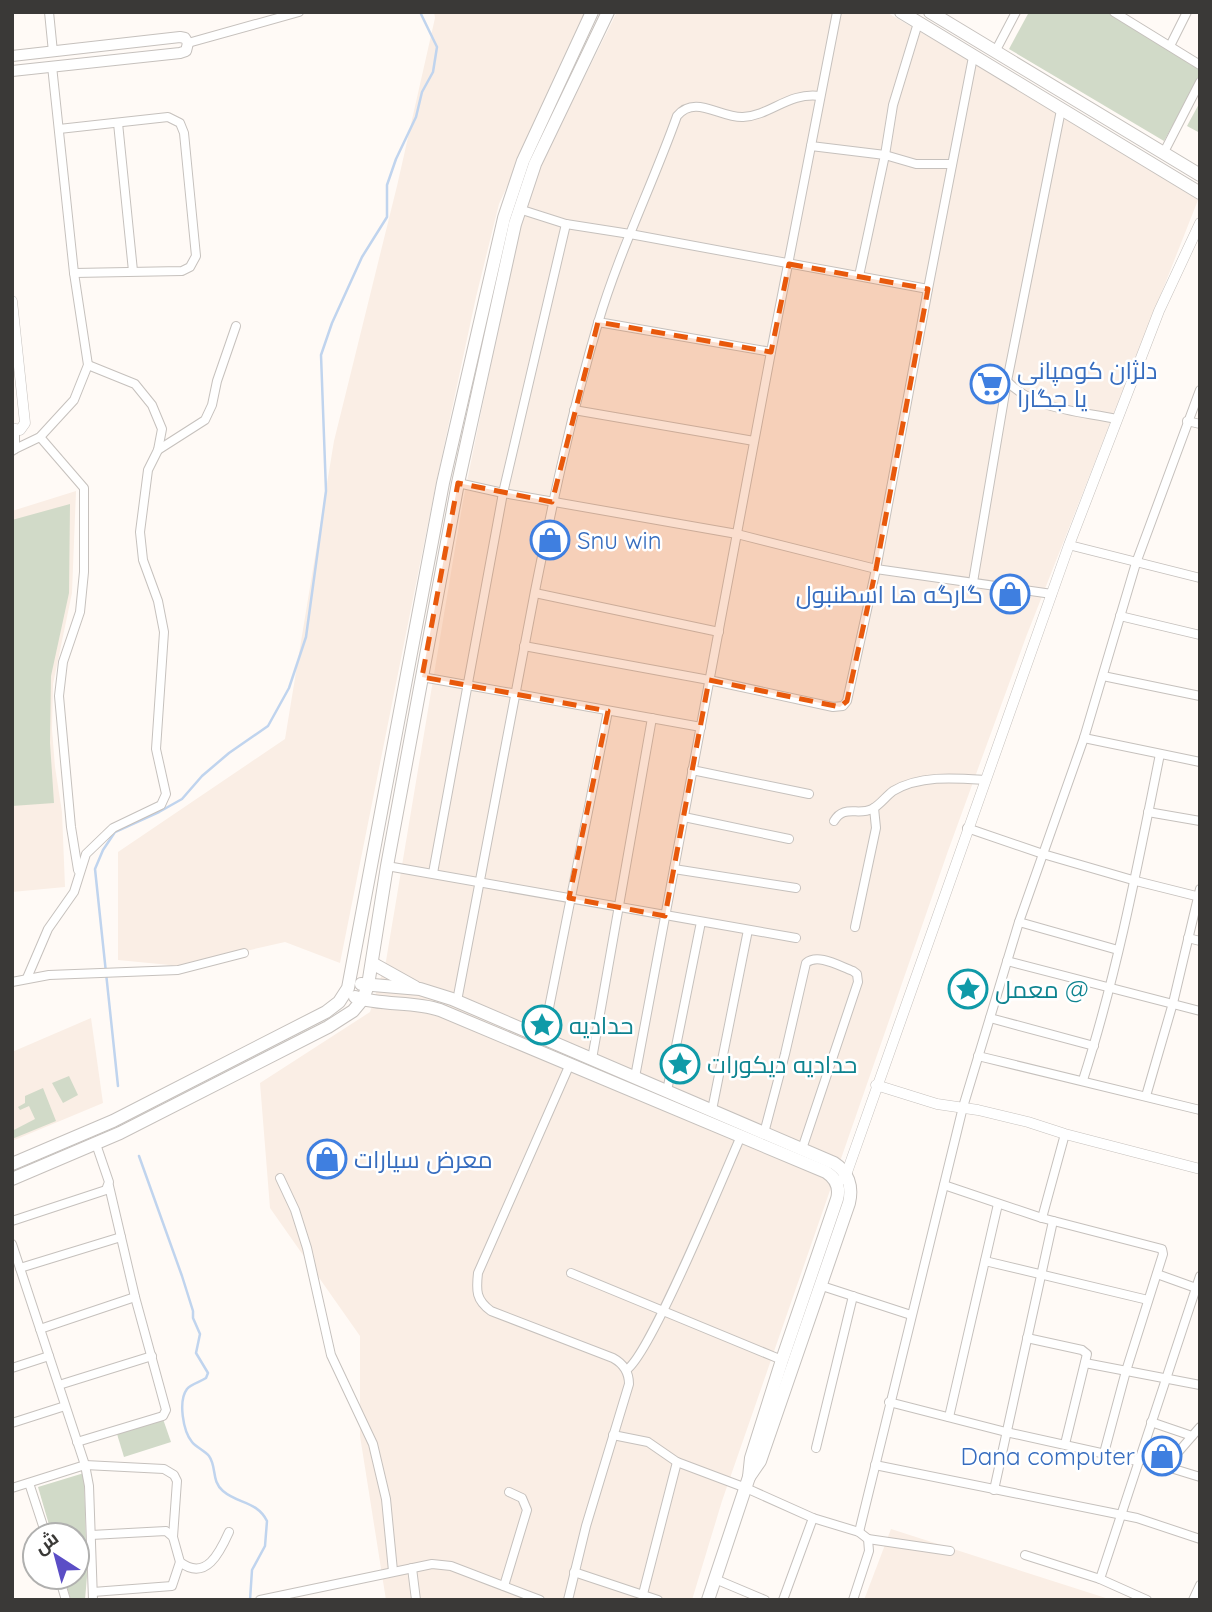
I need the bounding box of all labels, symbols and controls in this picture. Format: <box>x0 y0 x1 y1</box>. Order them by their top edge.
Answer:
place label: دلژان کومپانی یا جگارا <box>1017 355 1157 413</box>
supermarket icon: دلژان کومپانی یا جگارا <box>969 363 1011 405</box>
shop icon: Snu win <box>529 519 571 561</box>
place label: Snu win <box>577 525 662 555</box>
shop icon: گارگه ها اسطنبول <box>989 573 1031 615</box>
place label: گارگه ها اسطنبول <box>796 579 983 609</box>
place icon: معمل @ <box>947 968 989 1010</box>
place label: معمل @ <box>995 974 1089 1004</box>
place icon: حداديه <box>521 1004 563 1046</box>
place label: حداديه <box>569 1010 634 1040</box>
place icon: حداديه ديكورات <box>659 1043 701 1085</box>
place label: حداديه ديكورات <box>707 1049 857 1079</box>
shop icon: معرض سيارات <box>306 1138 348 1180</box>
place label: معرض سيارات <box>354 1144 493 1174</box>
shop icon: Dana computer <box>1141 1435 1183 1477</box>
place label: Dana computer <box>960 1441 1135 1471</box>
north arrow <box>21 1521 91 1591</box>
text: ش <box>29 1525 63 1559</box>

